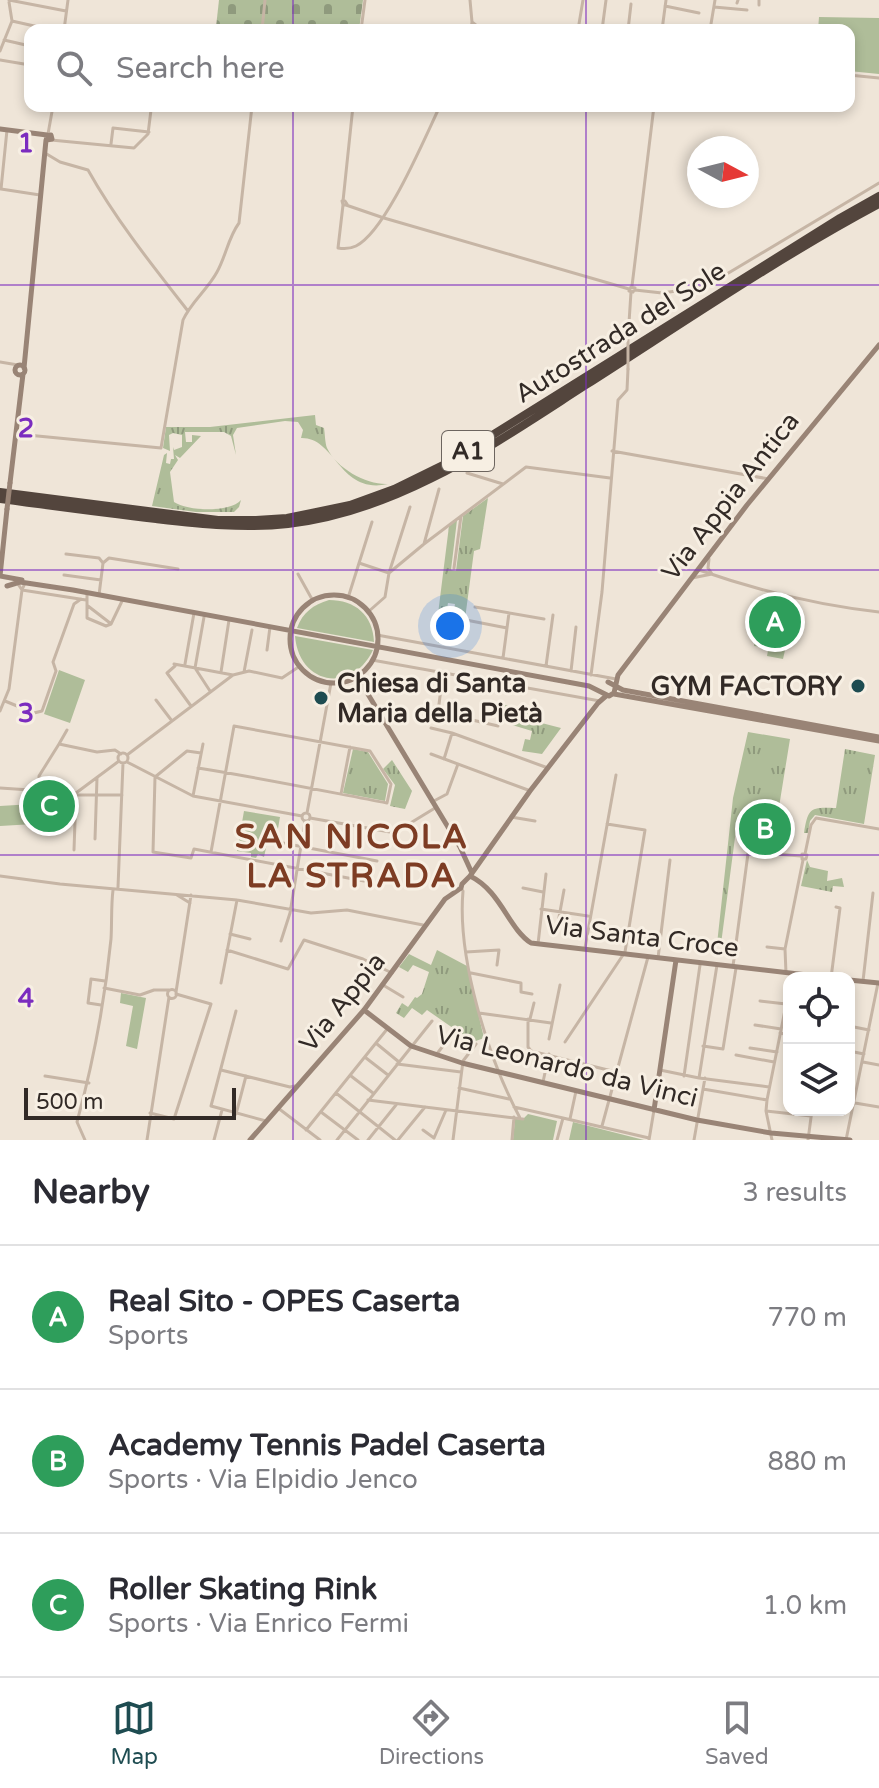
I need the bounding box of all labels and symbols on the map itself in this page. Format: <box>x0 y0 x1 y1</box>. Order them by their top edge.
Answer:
text: 1 <box>18 128 34 159</box>
north arrow <box>687 136 759 208</box>
street label: Autostrada del Sole <box>509 255 731 410</box>
street label: Via Appia Antica <box>655 406 806 587</box>
text: 2 <box>18 413 34 444</box>
road number: A1 <box>442 431 494 471</box>
pin: A <box>749 592 801 652</box>
your location <box>430 606 470 646</box>
place label: Chiesa di Santa Maria della Pietà <box>337 668 543 729</box>
place label: GYM FACTORY <box>651 671 842 702</box>
marker: GYM FACTORY <box>849 677 867 695</box>
marker: Chiesa di Santa Maria della Pietà <box>312 689 330 707</box>
text: 3 <box>18 698 34 729</box>
pin: C <box>23 776 75 836</box>
pin: B <box>739 799 791 859</box>
district label: SAN NICOLA LA STRADA <box>235 817 469 897</box>
street label: Via Santa Croce <box>543 909 741 964</box>
street label: Via Appia <box>293 946 392 1058</box>
text: 4 <box>18 983 34 1014</box>
street label: Via Leonardo da Vinci <box>433 1019 701 1114</box>
scale bar <box>24 1084 236 1120</box>

